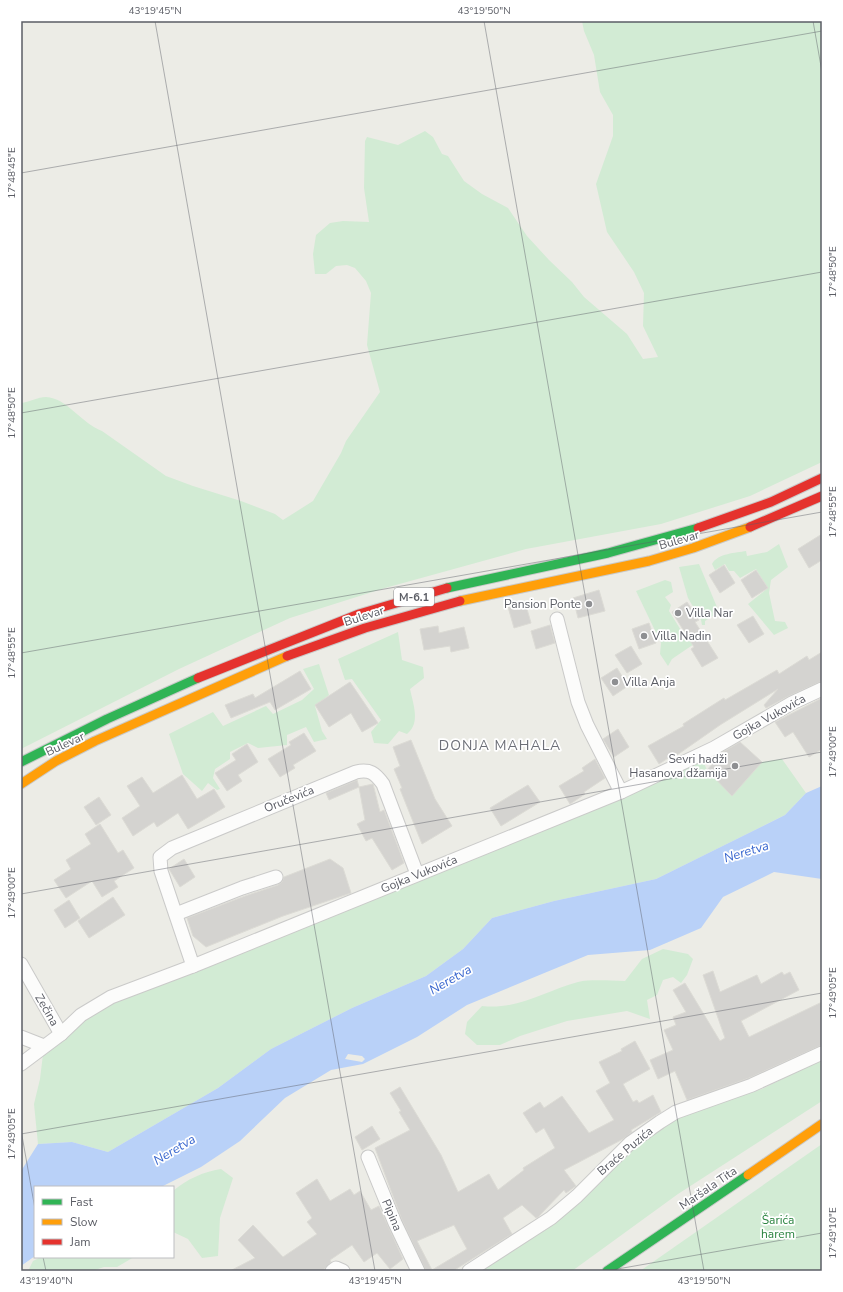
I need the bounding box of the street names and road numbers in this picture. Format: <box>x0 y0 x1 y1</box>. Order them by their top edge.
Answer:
street label: Bulevar <box>657 526 702 553</box>
road number: M-6.1 <box>394 588 434 606</box>
street label: Bulevar <box>342 602 387 630</box>
street label: Gojka Vukovića <box>730 690 808 744</box>
street label: Bulevar <box>43 728 88 760</box>
street label: Oručevića <box>262 782 316 816</box>
street label: Gojka Vukovića <box>378 851 460 897</box>
street label: Zečina <box>31 991 63 1029</box>
street label: Braće Puzića <box>594 1123 656 1179</box>
street label: Maršala Tita <box>676 1163 740 1213</box>
street label: Pipina <box>378 1197 406 1233</box>

